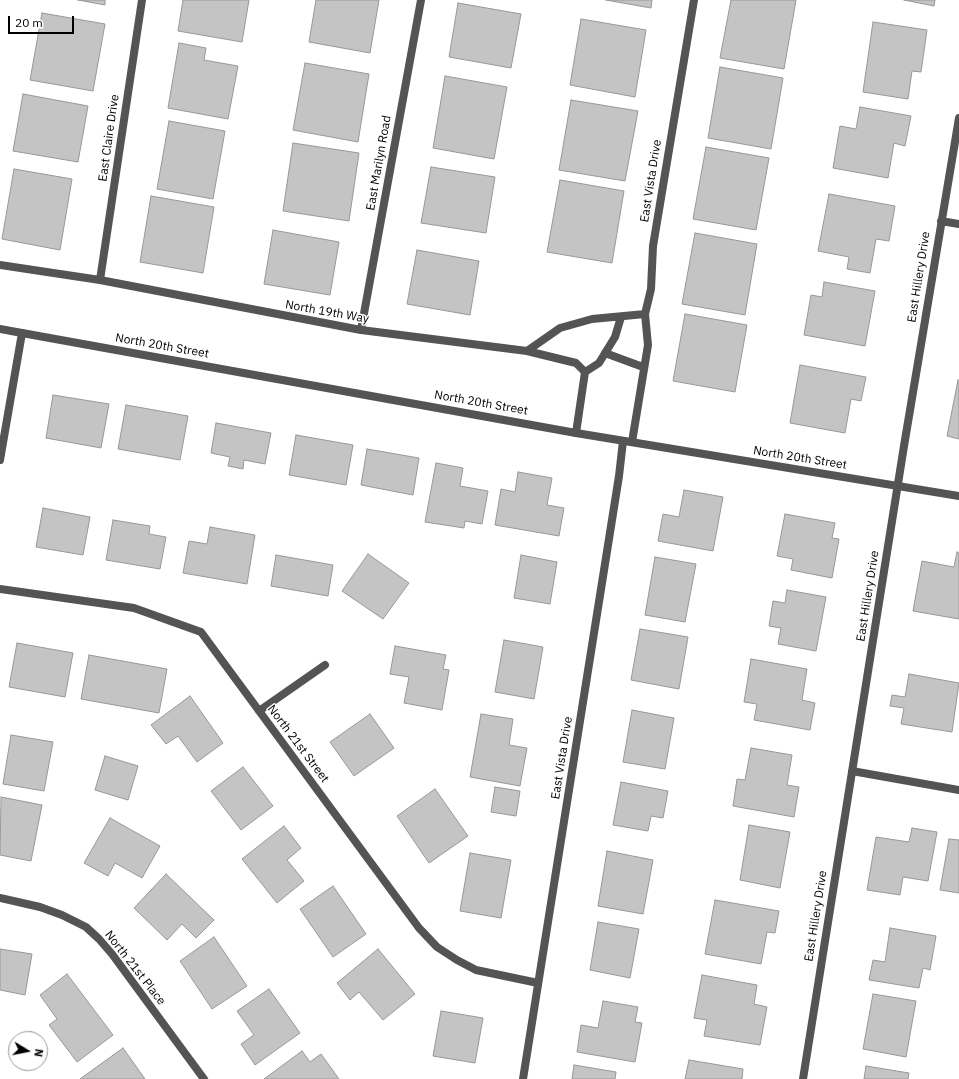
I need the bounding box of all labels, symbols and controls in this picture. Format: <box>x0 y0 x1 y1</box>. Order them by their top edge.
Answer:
scale bar <box>10 8 76 34</box>
text: 20 m <box>15 15 43 30</box>
street label: East Claire Drive <box>96 93 122 183</box>
street label: East Marilyn Road <box>364 114 394 212</box>
street label: East Vista Drive <box>637 139 665 223</box>
street label: East Hillery Drive <box>905 230 933 324</box>
street label: North 19th Way <box>284 298 370 326</box>
street label: North 20th Street <box>114 331 210 361</box>
street label: North 20th Street <box>433 388 529 418</box>
street label: North 20th Street <box>752 443 848 473</box>
street label: East Hillery Drive <box>854 549 882 643</box>
street label: North 21st Street <box>264 702 332 786</box>
street label: East Vista Drive <box>548 716 576 800</box>
street label: East Hillery Drive <box>802 869 830 963</box>
street label: North 21st Place <box>102 928 168 1008</box>
north arrow <box>8 1031 48 1071</box>
text: N <box>31 1048 46 1058</box>

